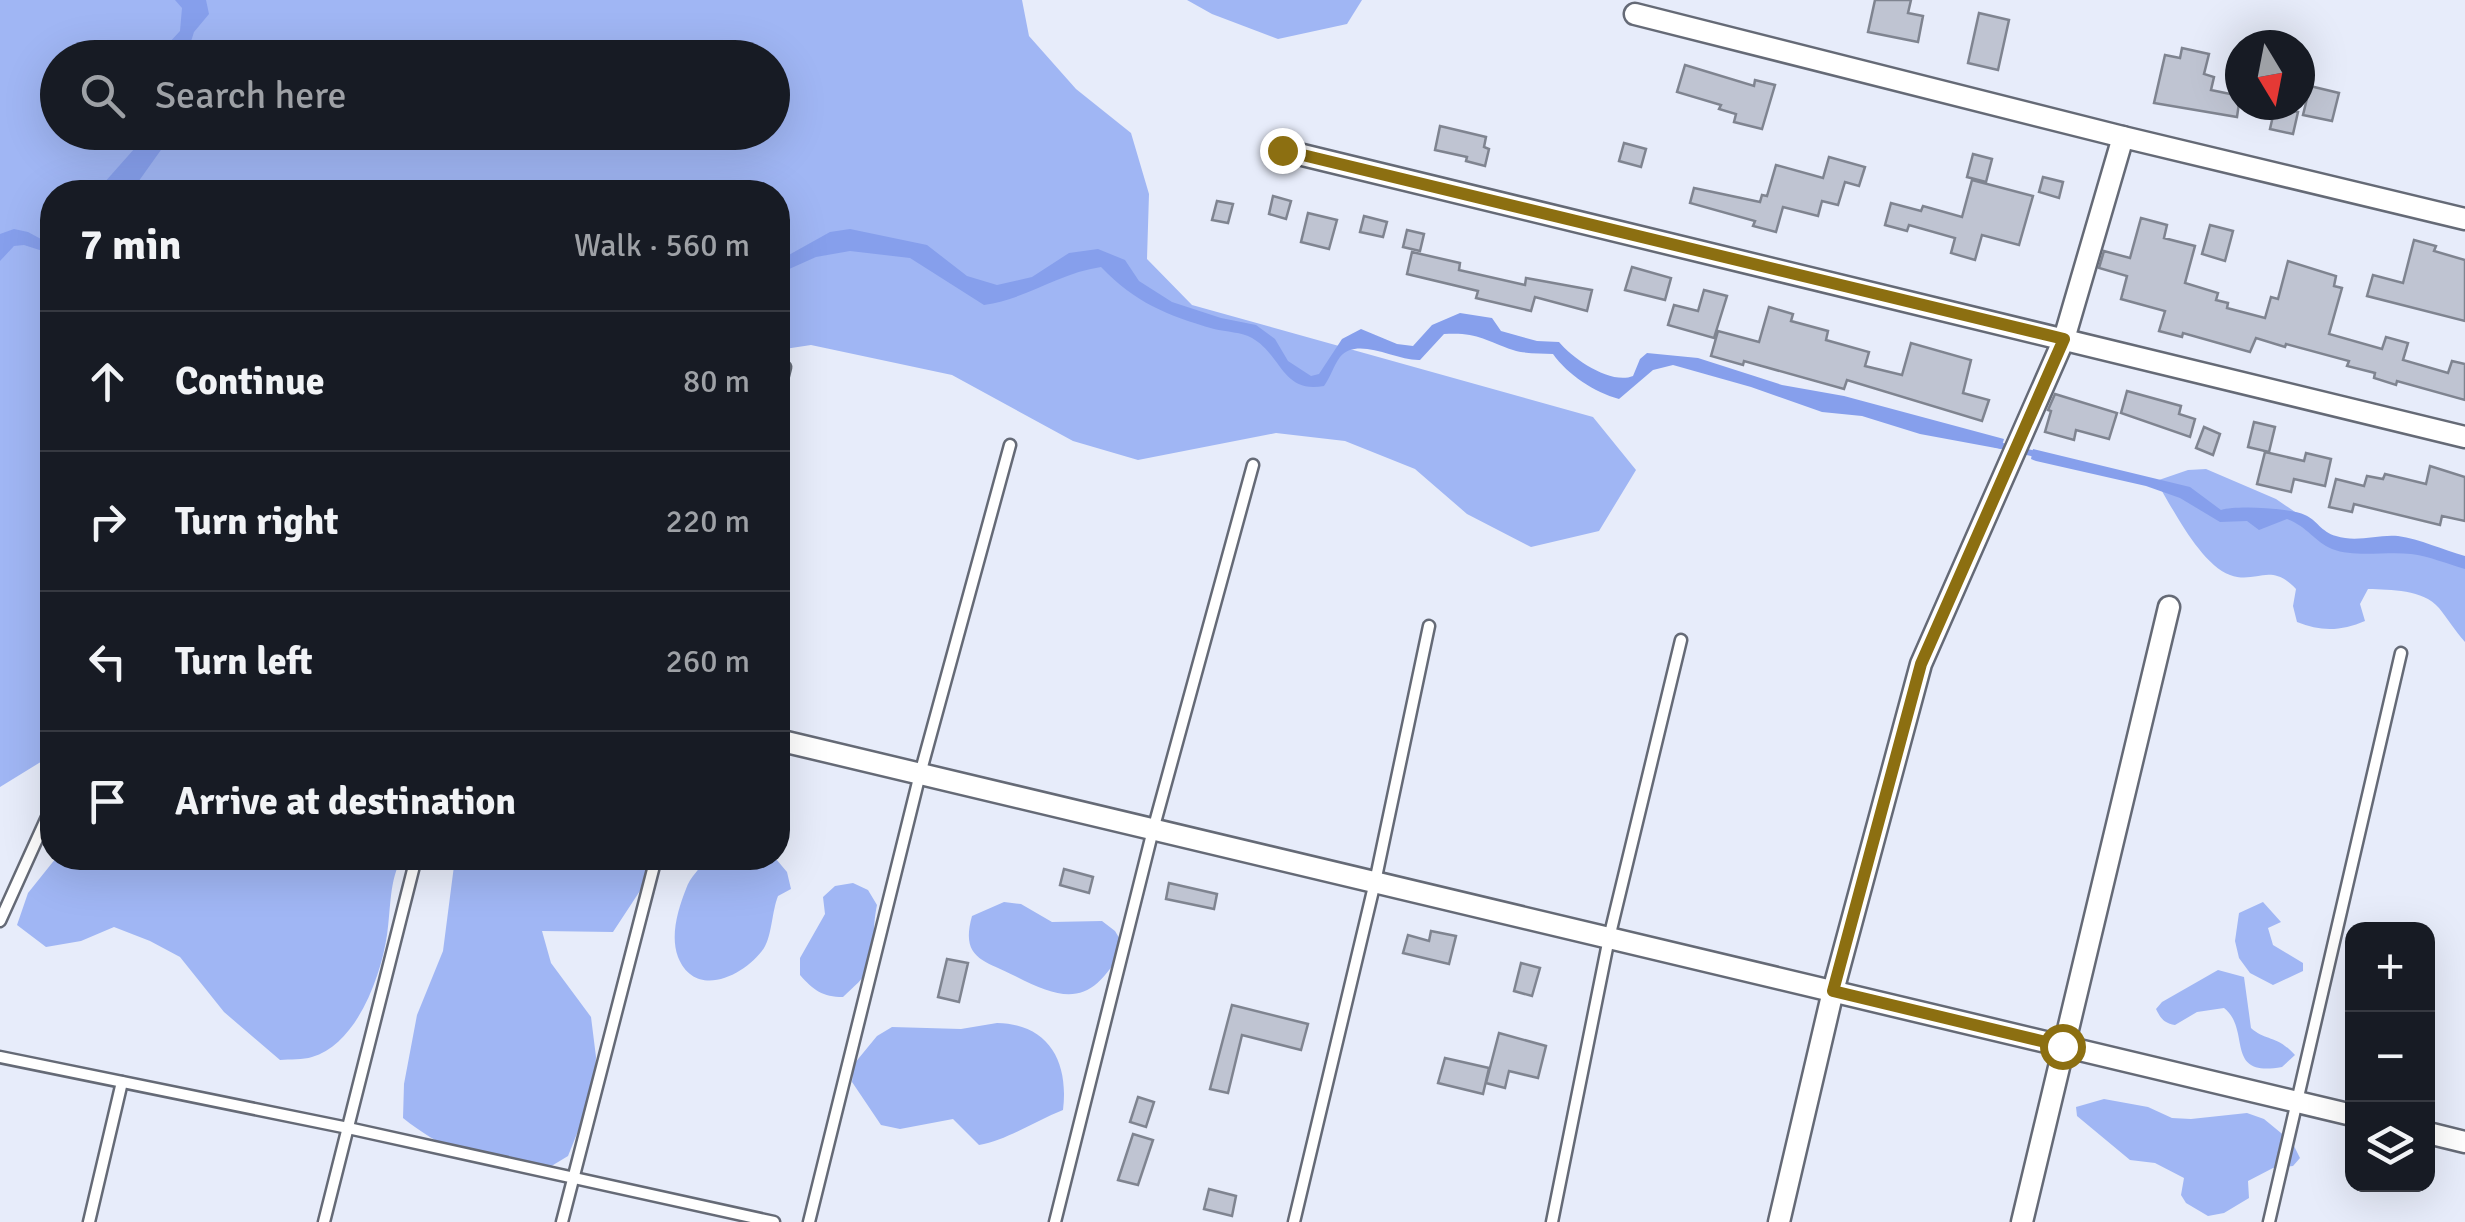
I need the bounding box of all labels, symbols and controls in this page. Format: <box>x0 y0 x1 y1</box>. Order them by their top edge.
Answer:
north arrow <box>2225 30 2315 120</box>
search box <box>40 40 790 150</box>
icon: search <box>75 68 130 123</box>
text: Search here <box>155 72 347 119</box>
route end <box>1260 128 1306 174</box>
text: 7 min <box>80 220 181 271</box>
text: Walk · 560 m <box>574 226 750 265</box>
icon: ahead <box>80 354 135 409</box>
text: Continue <box>175 358 325 405</box>
text: 80 m <box>683 362 750 401</box>
icon: right <box>80 494 135 549</box>
text: Turn right <box>175 498 339 545</box>
text: 220 m <box>666 502 750 541</box>
icon: left <box>80 634 135 689</box>
text: Turn left <box>175 638 313 685</box>
text: 260 m <box>666 642 750 681</box>
icon: arrive <box>80 774 135 829</box>
text: Arrive at destination <box>175 778 516 825</box>
map controls <box>2345 922 2435 1192</box>
button: + <box>2345 922 2435 1012</box>
button: − <box>2345 1012 2435 1102</box>
route start <box>2040 1024 2086 1070</box>
button: layers <box>2345 1102 2435 1192</box>

